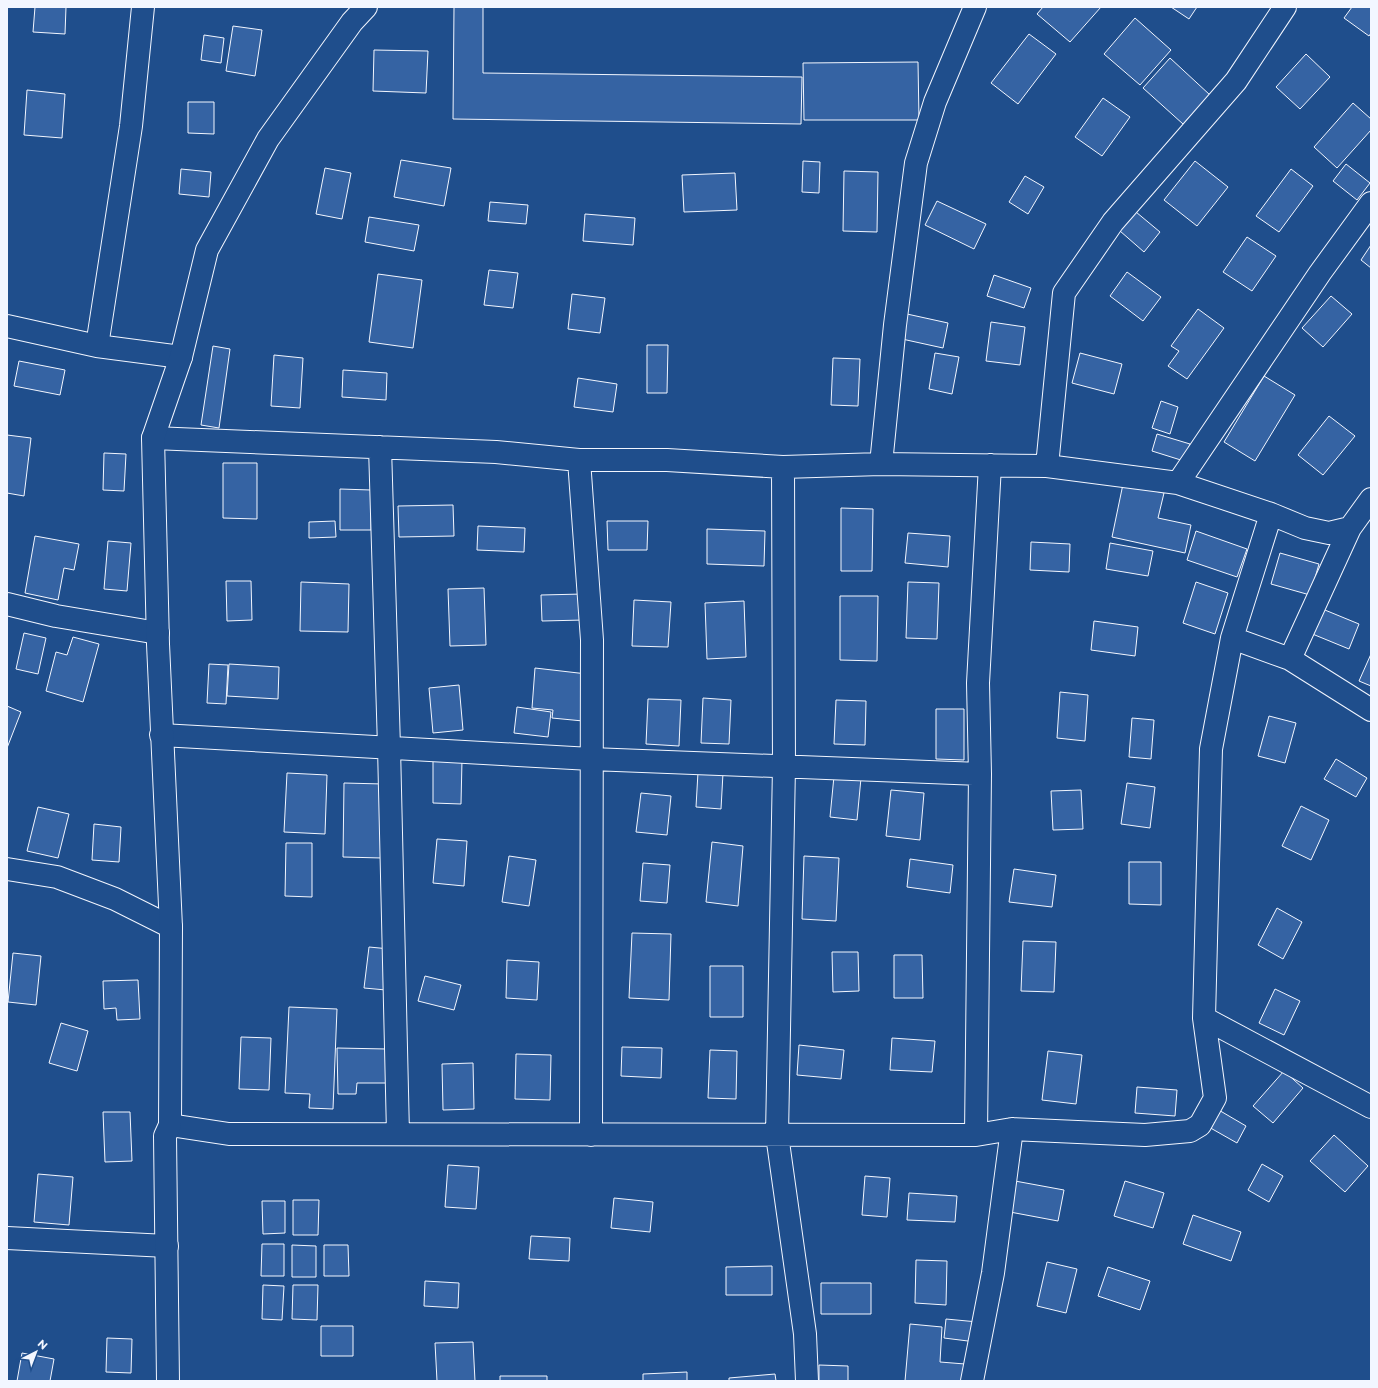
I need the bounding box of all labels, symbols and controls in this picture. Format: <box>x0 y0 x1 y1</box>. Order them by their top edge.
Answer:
north arrow <box>16 1332 56 1372</box>
text: N <box>35 1336 51 1353</box>

